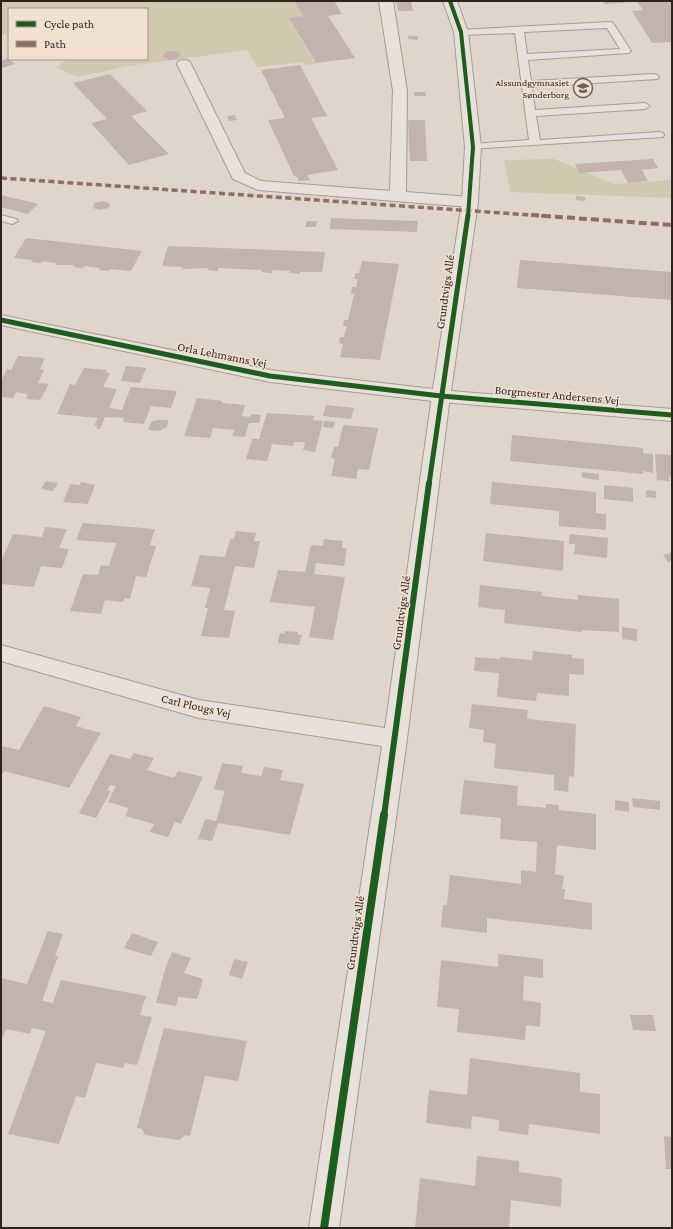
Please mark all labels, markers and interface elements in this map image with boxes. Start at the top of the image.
legend [8,8,148,60]
text: Cycle path [44,17,95,31]
text: Path [44,37,66,51]
place label: Alssundgymnasiet Sønderborg [495,77,570,100]
school or university icon: Alssundgymnasiet Sønderborg [572,77,594,99]
street label: Grundtvigs Allé [433,254,457,330]
street label: Orla Lehmanns Vej [176,339,268,371]
street label: Borgmester Andersens Vej [494,383,620,407]
street label: Grundtvigs Allé [389,575,413,651]
street label: Carl Plougs Vej [160,691,232,721]
street label: Grundtvigs Allé [343,895,367,971]

